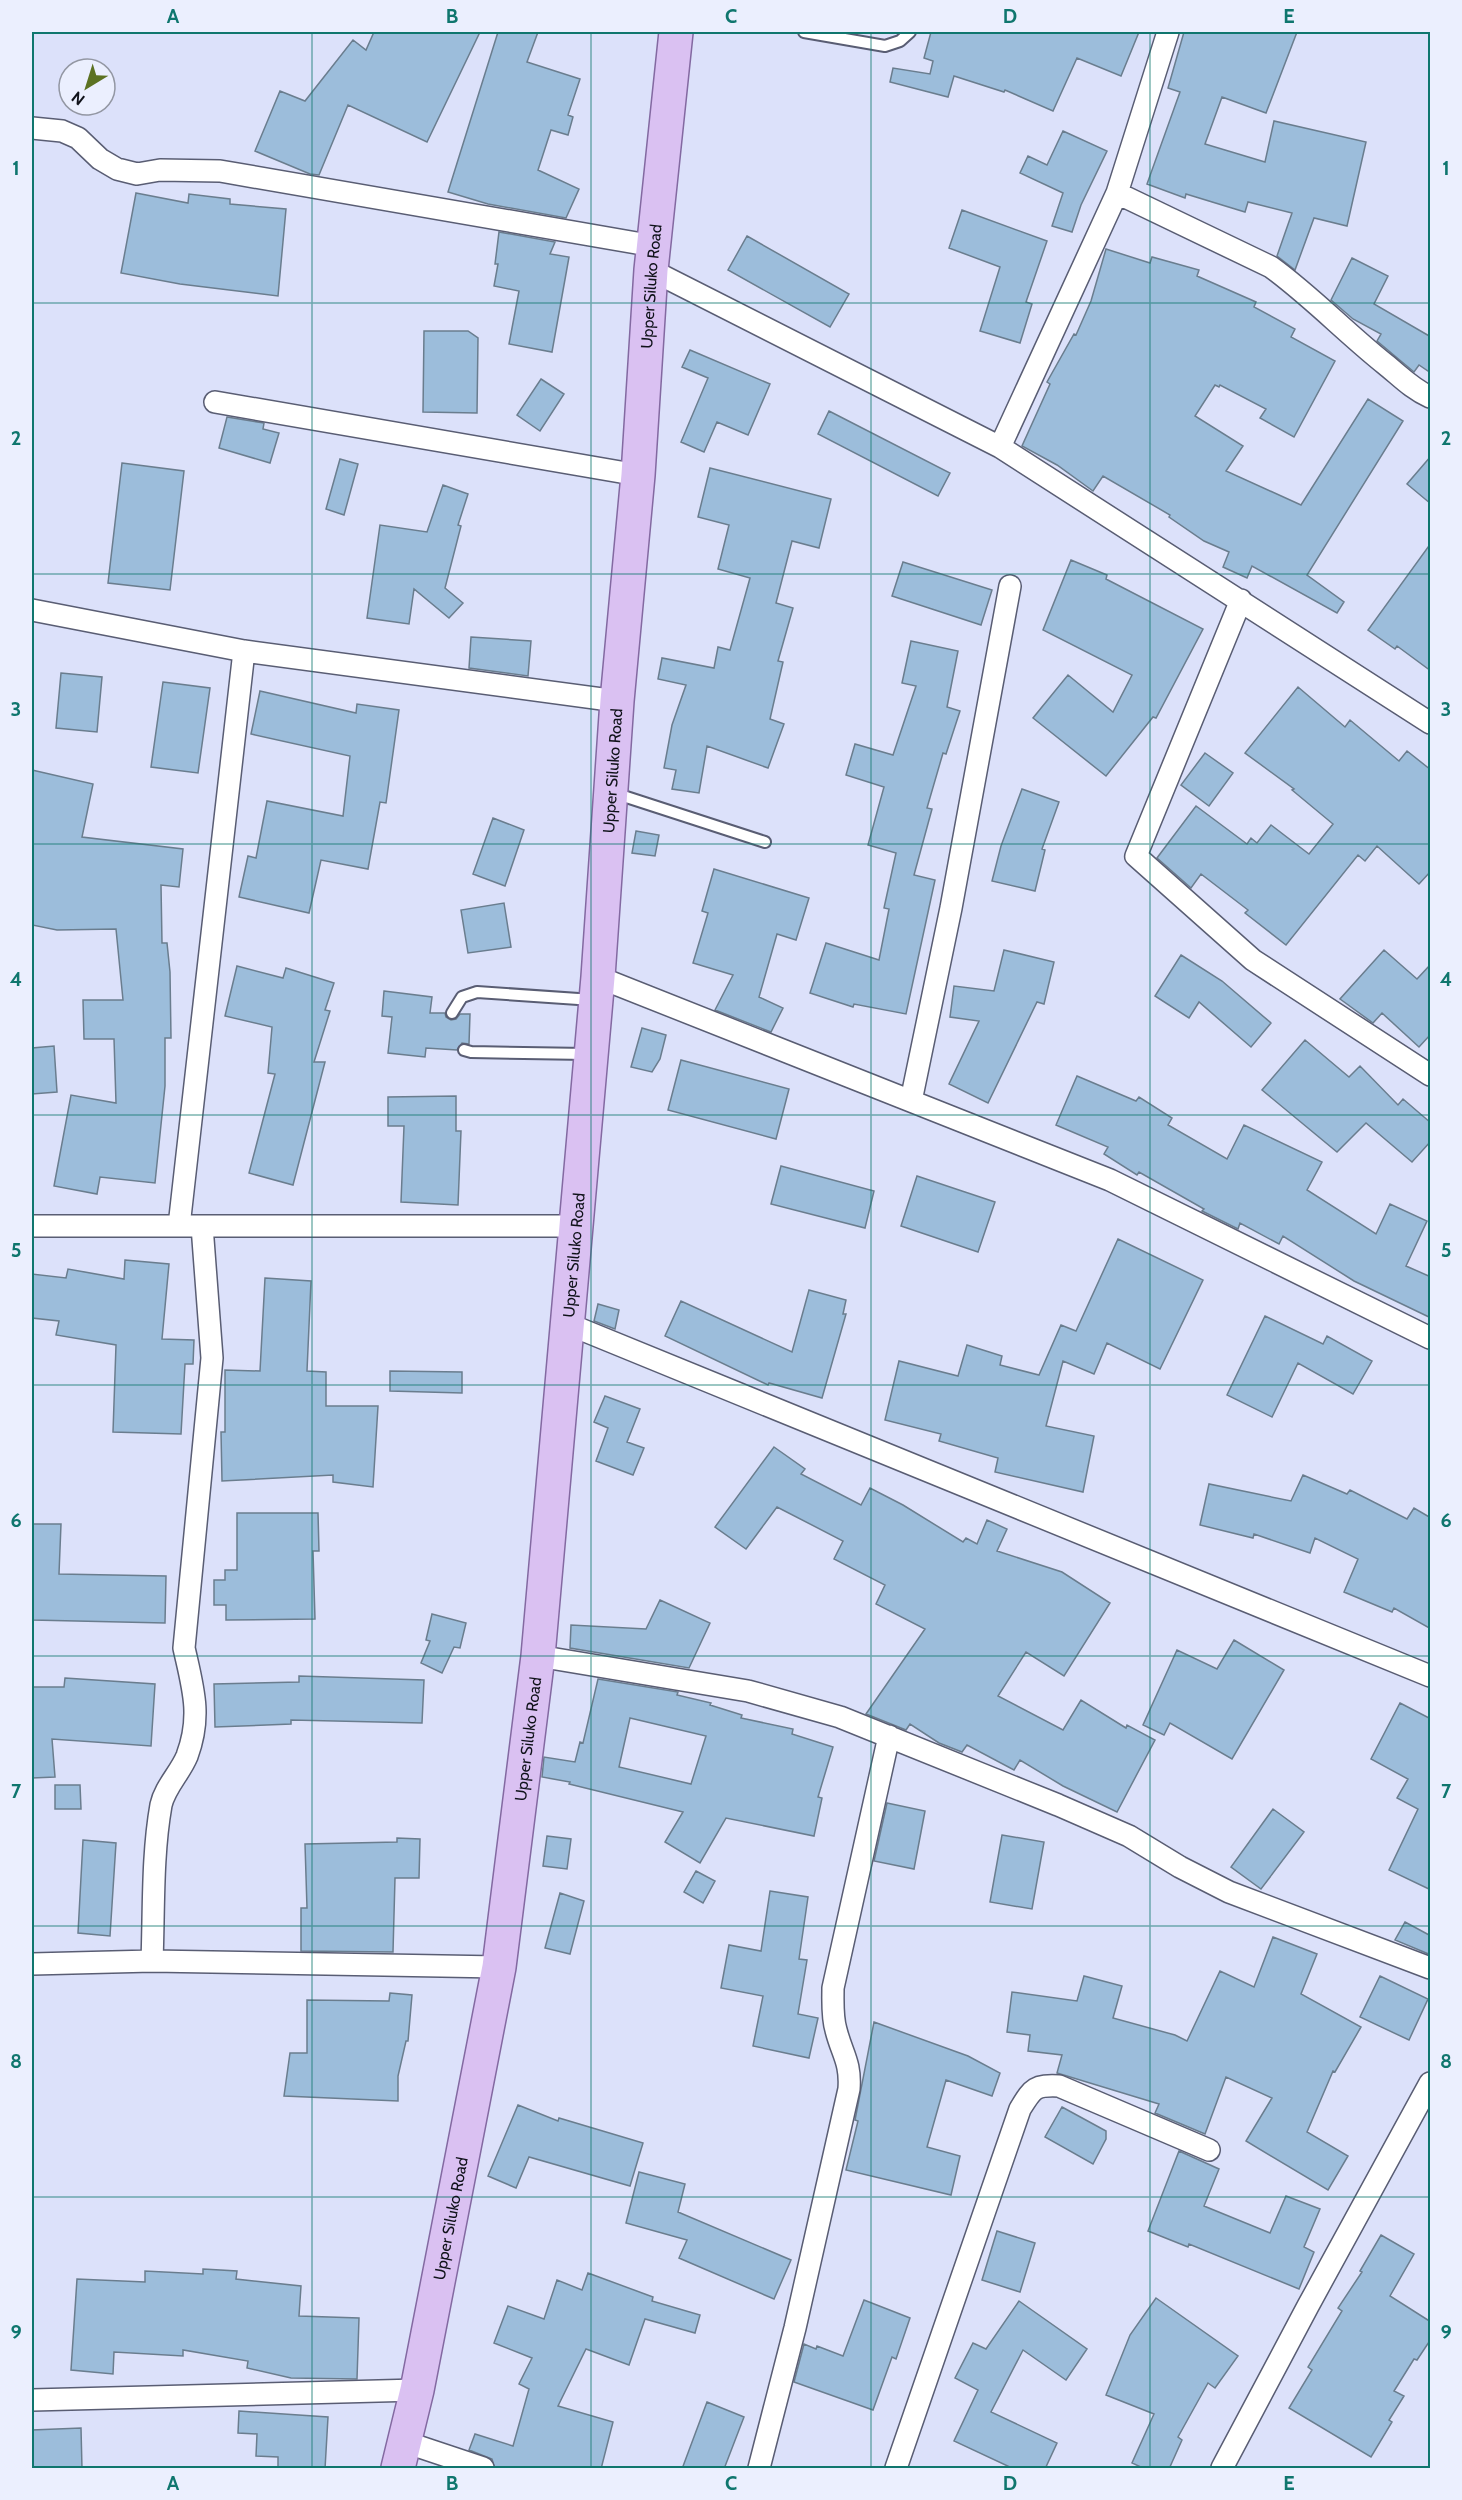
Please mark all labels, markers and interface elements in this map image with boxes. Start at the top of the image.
text: A [167,4,180,28]
text: B [446,4,458,28]
text: C [725,4,737,28]
text: D [1003,4,1017,28]
text: E [1283,4,1295,28]
north arrow [57,57,117,117]
text: N [68,87,88,109]
text: 1 [12,156,20,180]
text: 1 [1442,156,1450,180]
street label: Upper Siluko Road [637,223,666,349]
text: 2 [11,426,21,450]
text: 2 [1441,426,1451,450]
text: 3 [11,697,21,721]
text: 3 [1441,697,1451,721]
street label: Upper Siluko Road [599,708,626,834]
text: 4 [10,967,22,991]
text: 4 [1440,967,1452,991]
street label: Upper Siluko Road [559,1192,589,1318]
text: 5 [11,1238,21,1262]
text: 5 [1441,1238,1451,1262]
text: 6 [10,1508,22,1532]
text: 6 [1440,1508,1452,1532]
street label: Upper Siluko Road [511,1676,545,1802]
text: 7 [11,1779,22,1803]
text: 7 [1441,1779,1452,1803]
text: 8 [10,2049,22,2073]
text: 8 [1440,2049,1452,2073]
street label: Upper Siluko Road [430,2155,472,2282]
text: 9 [10,2320,22,2344]
text: 9 [1440,2320,1452,2344]
text: A [167,2471,180,2495]
text: B [446,2471,458,2495]
text: C [725,2471,737,2495]
text: D [1003,2471,1017,2495]
text: E [1283,2471,1295,2495]

